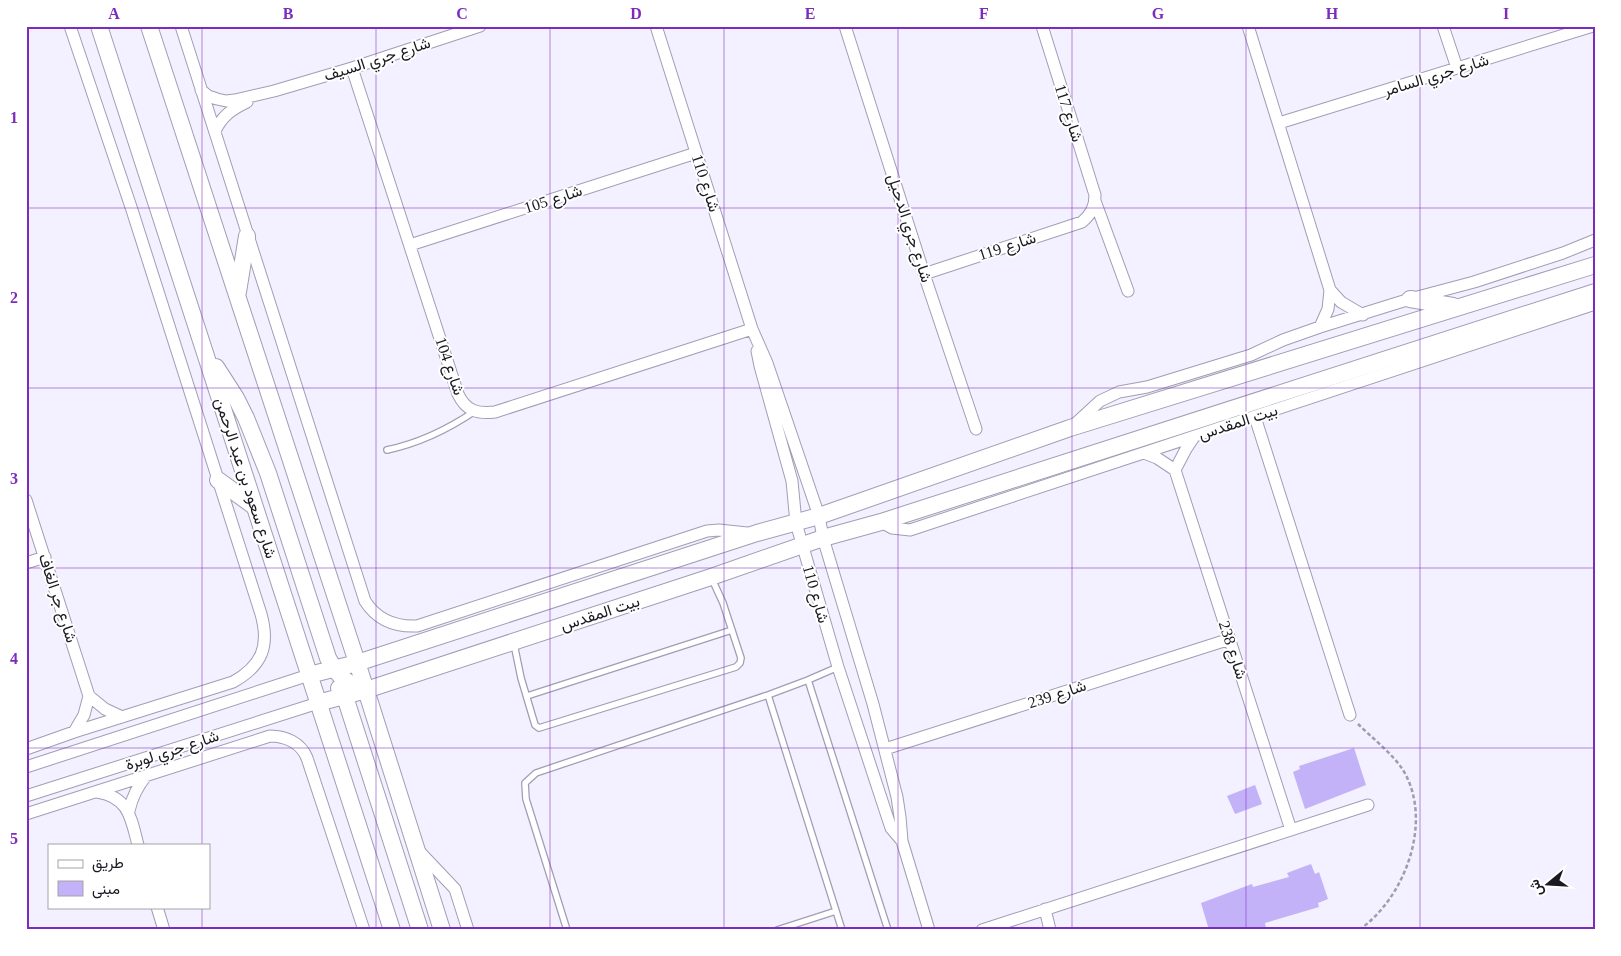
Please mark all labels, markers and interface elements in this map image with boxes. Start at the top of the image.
text: A [108,5,120,22]
text: B [283,5,294,22]
text: C [456,5,468,22]
text: D [630,5,642,22]
text: E [805,5,815,22]
text: F [979,5,989,22]
text: G [1152,5,1165,22]
text: H [1326,5,1339,22]
text: I [1503,5,1509,22]
street label: شارع جري السيف [322,34,434,89]
street label: شارع جري السامر [1380,51,1492,104]
street label: شارع 117 [1049,82,1086,145]
text: 1 [10,109,18,126]
street label: شارع 110 [686,152,723,215]
street label: شارع جري الدحيل [880,172,936,286]
street label: شارع 105 [522,182,585,219]
street label: شارع 119 [976,229,1039,266]
text: 2 [10,289,18,306]
street label: شارع 104 [429,335,468,398]
street label: شارع سعود بن عبد الرحمن [209,395,280,561]
street label: بيت المقدس [1196,401,1280,445]
text: 3 [10,470,18,487]
street label: شارع جر الغاف [33,551,80,646]
street label: شارع 110 [797,563,832,626]
street label: بيت المقدس [558,592,642,636]
street label: شارع 238 [1213,619,1250,682]
text: 4 [10,650,18,667]
street label: شارع 239 [1026,677,1089,714]
street label: شارع جري لوبرة [123,727,222,778]
text: 5 [10,830,18,847]
legend [48,844,210,908]
text: طريق [92,855,124,873]
north arrow [1524,858,1574,908]
text: ش [1526,877,1547,898]
text: مبنى [92,881,120,899]

